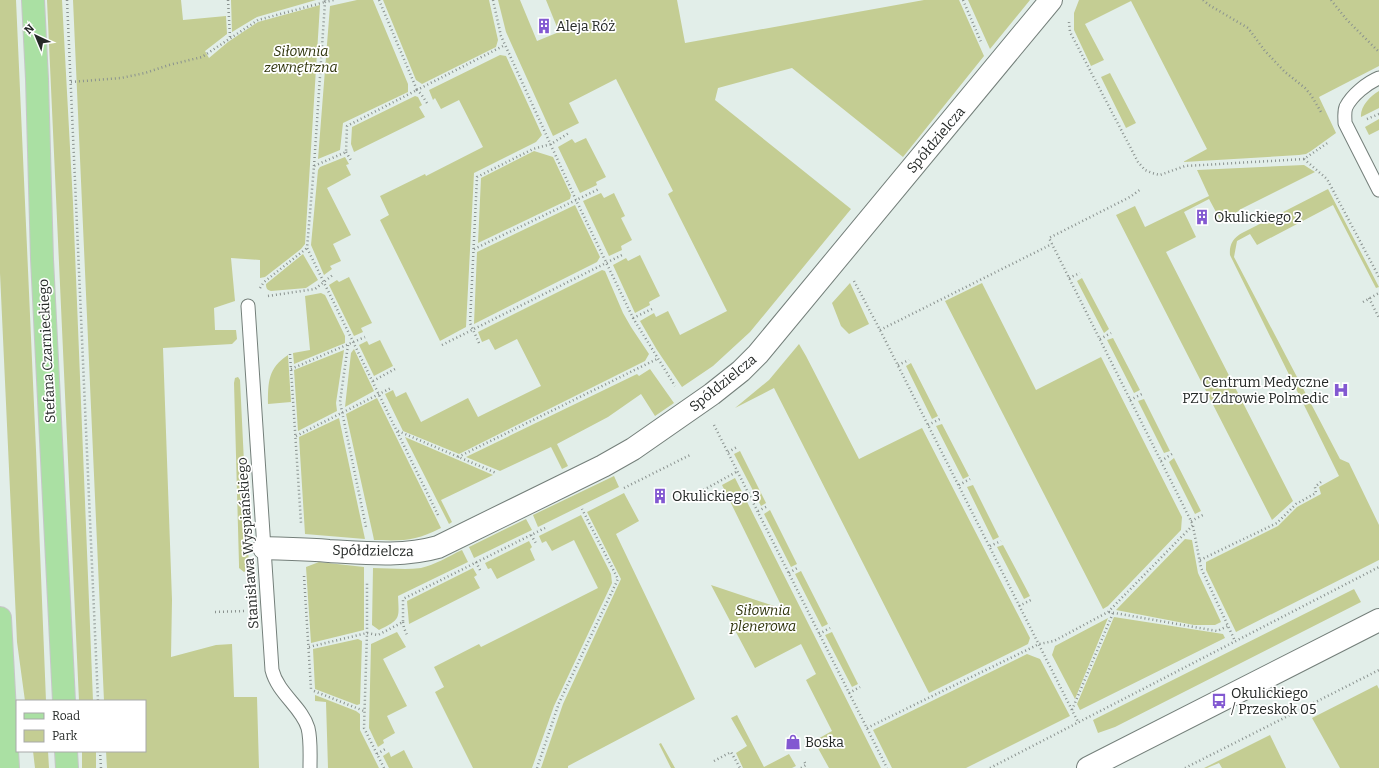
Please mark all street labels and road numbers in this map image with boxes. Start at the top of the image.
street label: Spółdzielcza [903,103,969,177]
street label: Stefana Czarnieckiego [35,278,59,424]
street label: Spółdzielcza [686,351,760,415]
street label: Stanisława Wyspiańskiego [234,457,262,629]
street label: Spółdzielcza [332,542,414,560]

